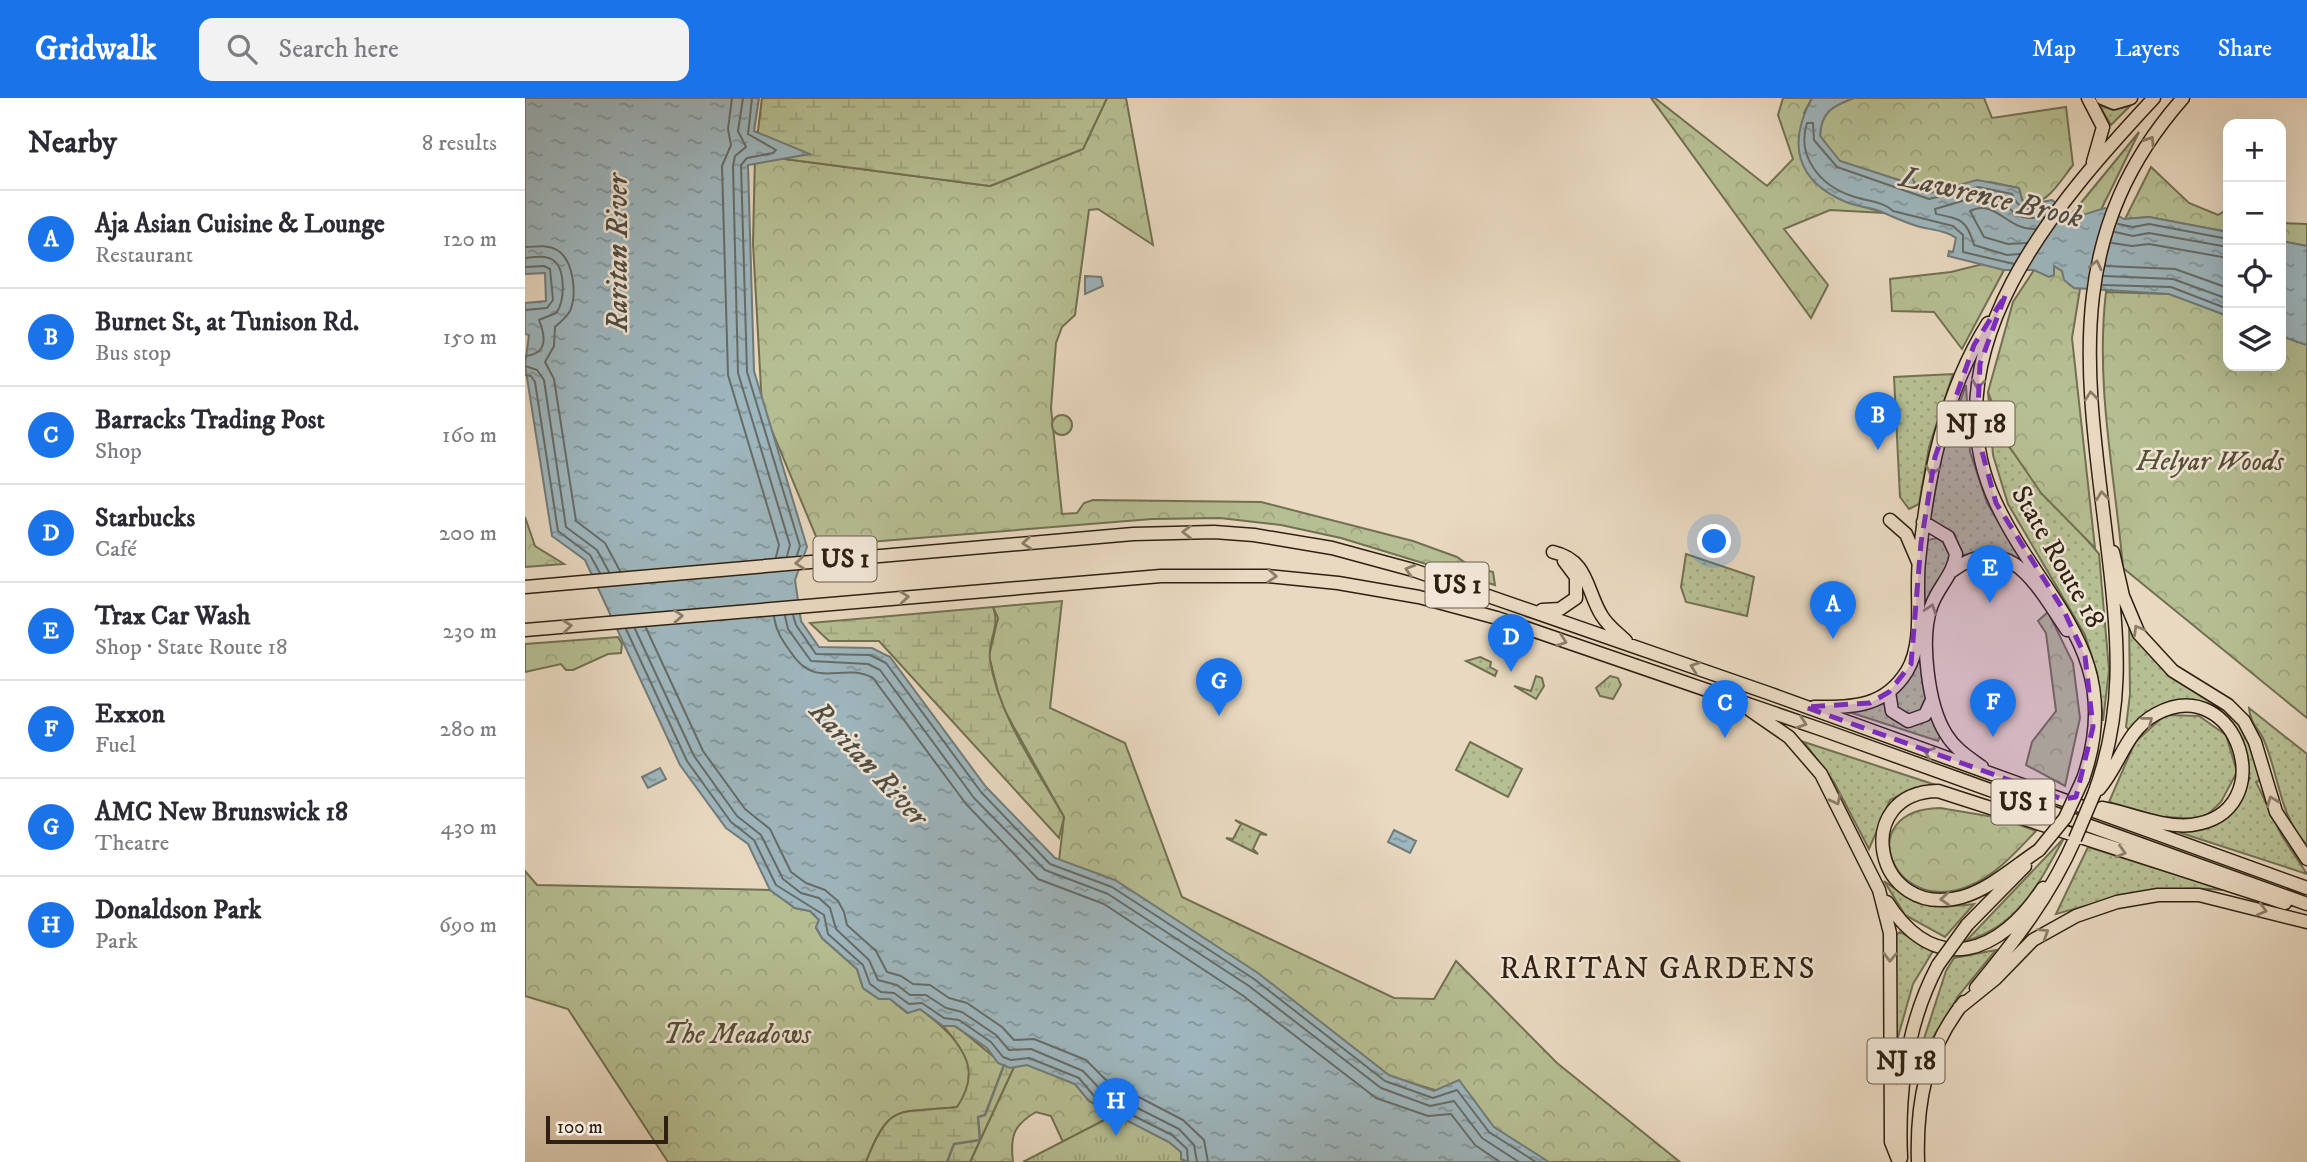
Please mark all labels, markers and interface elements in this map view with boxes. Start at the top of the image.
search box [199,18,689,81]
text: Gridwalk [35,29,157,70]
icon: search [223,30,261,68]
text: Search here [279,33,399,66]
text: Map [2032,34,2076,64]
text: Layers [2114,34,2180,64]
text: Share [2218,34,2272,64]
map controls [2223,119,2286,371]
button: + [2223,119,2286,182]
text: Nearby [28,125,117,162]
text: 8 results [422,129,497,158]
one-way arrow [2141,136,2154,149]
water label: Lawrence Brook [1894,159,2087,237]
water label: Raritan River [600,172,637,333]
button: − [2223,182,2286,245]
text: Aja Asian Cuisine & Lounge [95,208,385,241]
text: A [44,225,58,254]
text: 120 m [443,225,497,254]
text: Restaurant [95,241,193,270]
button: locate [2223,245,2286,308]
one-way arrow [2088,259,2103,271]
text: Burnet St, at Tunison Rd. [95,306,359,339]
button: layers [2223,308,2286,371]
text: B [44,323,58,352]
text: 150 m [443,323,497,352]
text: Bus stop [95,339,171,368]
one-way arrow [1970,378,1985,390]
one-way arrow [2084,390,2099,401]
pin: B [1855,392,1901,450]
road number: NJ 18 [1937,402,2015,446]
text: Barracks Trading Post [95,404,325,437]
text: C [43,421,59,450]
text: 160 m [442,421,497,450]
text: Shop [95,437,142,466]
park label: Helyar Woods [2135,444,2284,479]
one-way arrow [1926,465,1941,477]
street label: State Route 18 [2003,480,2113,634]
one-way arrow [2095,490,2110,501]
text: Starbucks [95,502,195,535]
text: D [42,519,60,548]
text: 200 m [439,519,497,548]
one-way arrow [1181,524,1192,540]
your location [1697,524,1731,558]
text: Café [95,535,137,564]
one-way arrow [1021,535,1032,550]
road number: US 1 [813,536,877,582]
pin: E [1967,545,2013,603]
one-way arrow [794,555,805,570]
road number: US 1 [1425,562,1489,607]
one-way arrow [1404,563,1416,578]
one-way arrow [1266,568,1277,583]
pin: A [1810,581,1856,639]
one-way arrow [899,590,910,605]
text: Trax Car Wash [95,600,250,633]
one-way arrow [1923,603,1937,615]
one-way arrow [672,609,683,624]
pin: D [1488,614,1534,672]
text: E [43,617,59,646]
text: 230 m [443,617,497,646]
one-way arrow [562,619,573,634]
one-way arrow [2133,624,2146,637]
text: Shop · State Route 18 [95,633,287,662]
one-way arrow [1555,633,1567,647]
pin: G [1196,658,1242,716]
one-way arrow [1689,661,1701,675]
pin: F [1970,679,2016,737]
pin: C [1702,680,1748,738]
water label: Raritan River [800,693,937,836]
text: Exxon [95,698,165,731]
text: F [44,715,58,744]
text: 280 m [440,715,497,744]
one-way arrow [1796,715,1808,729]
one-way arrow [2140,716,2152,729]
text: Fuel [95,731,136,760]
one-way arrow [1924,747,1936,761]
road number: US 1 [1991,780,2055,824]
one-way arrow [1828,793,1842,806]
one-way arrow [2266,795,2280,808]
text: AMC New Brunswick 18 [95,796,348,829]
text: G [43,813,59,842]
text: 430 m [441,813,497,842]
text: Theatre [95,829,169,858]
one-way arrow [2115,844,2127,859]
one-way arrow [1939,891,1950,906]
text: Donaldson Park [95,894,262,927]
one-way arrow [2256,901,2268,916]
text: H [41,911,61,940]
text: 690 m [439,911,497,940]
text: Park [95,927,138,956]
one-way arrow [2036,928,2049,941]
district label: RARITAN GARDENS [1500,951,1816,988]
one-way arrow [1882,952,1898,962]
park label: The Meadows [663,1017,812,1052]
road number: NJ 18 [1867,1038,1945,1084]
pin: H [1093,1078,1139,1136]
scale bar [546,1113,669,1145]
text: 100 m [557,1116,603,1139]

